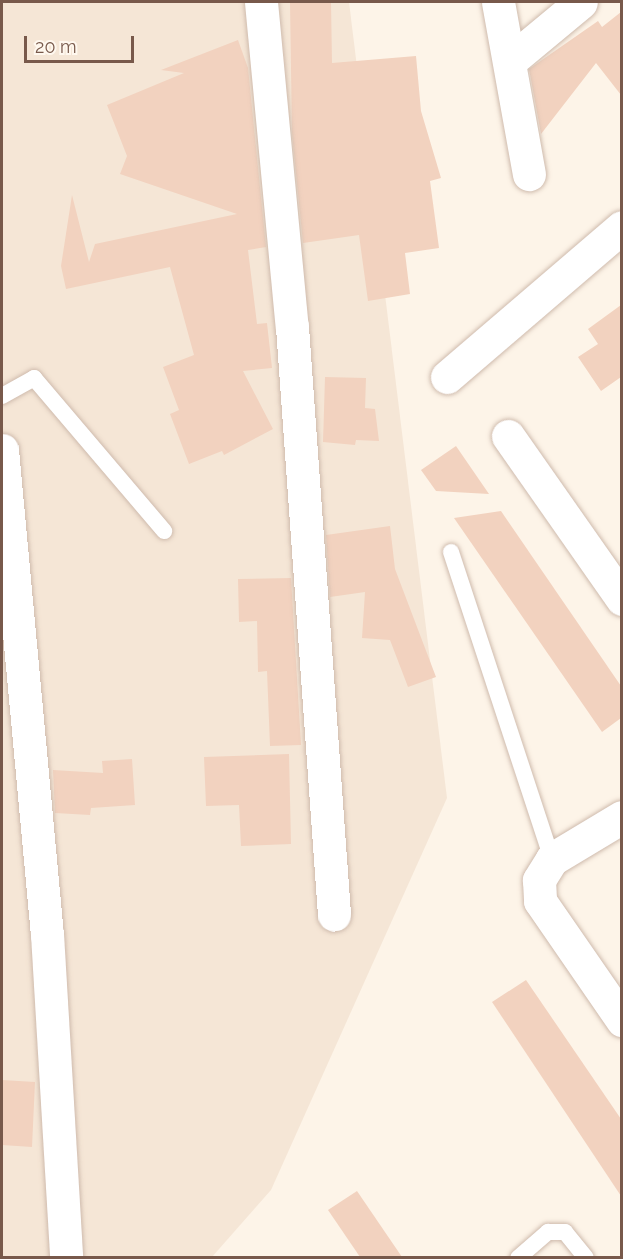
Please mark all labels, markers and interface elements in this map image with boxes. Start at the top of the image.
scale bar [27,24,136,62]
text: 20 m [35,36,77,57]

